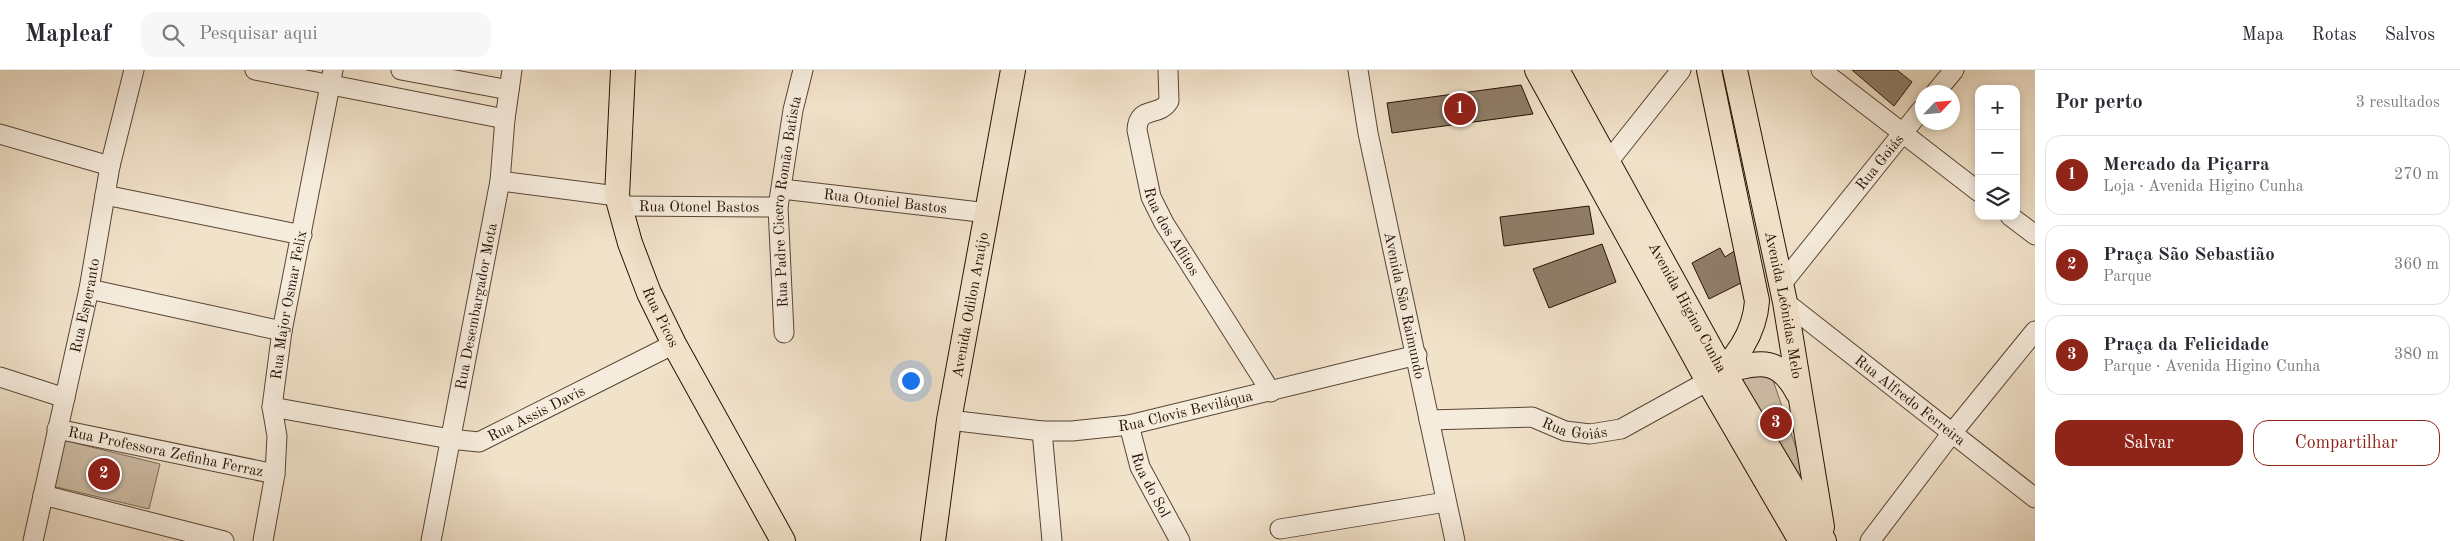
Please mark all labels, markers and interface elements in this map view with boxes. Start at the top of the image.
search box [141,12,491,57]
icon: search [159,21,187,49]
text: Mapleaf [25,23,111,47]
text: Pesquisar aqui [199,25,318,44]
text: Mapa [2242,26,2284,44]
text: Rotas [2312,26,2357,44]
text: Salvos [2385,26,2435,44]
north arrow [1915,85,1960,130]
map controls [1975,85,2020,220]
button: + [1975,85,2020,130]
pin: 1 [1444,90,1476,128]
text: Por perto [2055,92,2143,113]
street label: Rua Padre Cicero Romão Batista [772,94,805,308]
text: 3 resultados [2356,95,2440,111]
button: − [1975,130,2020,175]
street label: Rua Goiás [1854,132,1907,194]
text: Mercado da Piçarra [2103,156,2270,175]
text: 1 [2067,167,2077,183]
text: 270 m [2394,167,2439,183]
button: layers [1975,175,2020,220]
text: Loja · Avenida Higino Cunha [2103,179,2304,195]
street label: Rua dos Aflitos [1140,186,1201,279]
street label: Rua Otoniel Bastos [822,188,948,217]
street label: Rua Otonel Bastos [639,200,759,216]
street label: Rua Desembargador Mota [454,221,501,391]
street label: Rua Major Osmar Felix [270,229,311,381]
street label: Avenida Leônidas Melo [1761,230,1804,380]
street label: Avenida Odilon Araújo [951,231,992,379]
street label: Avenida São Raimundo [1380,231,1426,381]
street label: Avenida Higino Cunha [1645,241,1729,376]
text: Praça São Sebastião [2103,246,2275,265]
street label: Rua Esperanto [69,257,103,355]
text: 2 [2067,257,2077,273]
text: 360 m [2394,257,2439,273]
text: Parque [2103,269,2152,285]
street label: Rua Picos [638,285,680,350]
text: Praça da Felicidade [2103,336,2269,355]
text: 3 [2067,347,2077,363]
text: 380 m [2394,347,2439,363]
street label: Rua Alfredo Ferreira [1851,353,1968,450]
text: Parque · Avenida Higino Cunha [2103,359,2320,375]
your location [898,368,924,394]
street label: Rua Assis Davis [486,384,588,445]
street label: Rua Clovis Beviláqua [1118,389,1255,435]
pin: 3 [1760,404,1792,442]
street label: Rua Goiás [1539,416,1608,443]
button: Salvar [2055,420,2243,466]
button: Compartilhar [2253,420,2440,466]
street label: Rua Professora Zefinha Ferraz [66,425,264,480]
street label: Rua do Sol [1128,451,1172,520]
pin: 2 [88,455,120,493]

